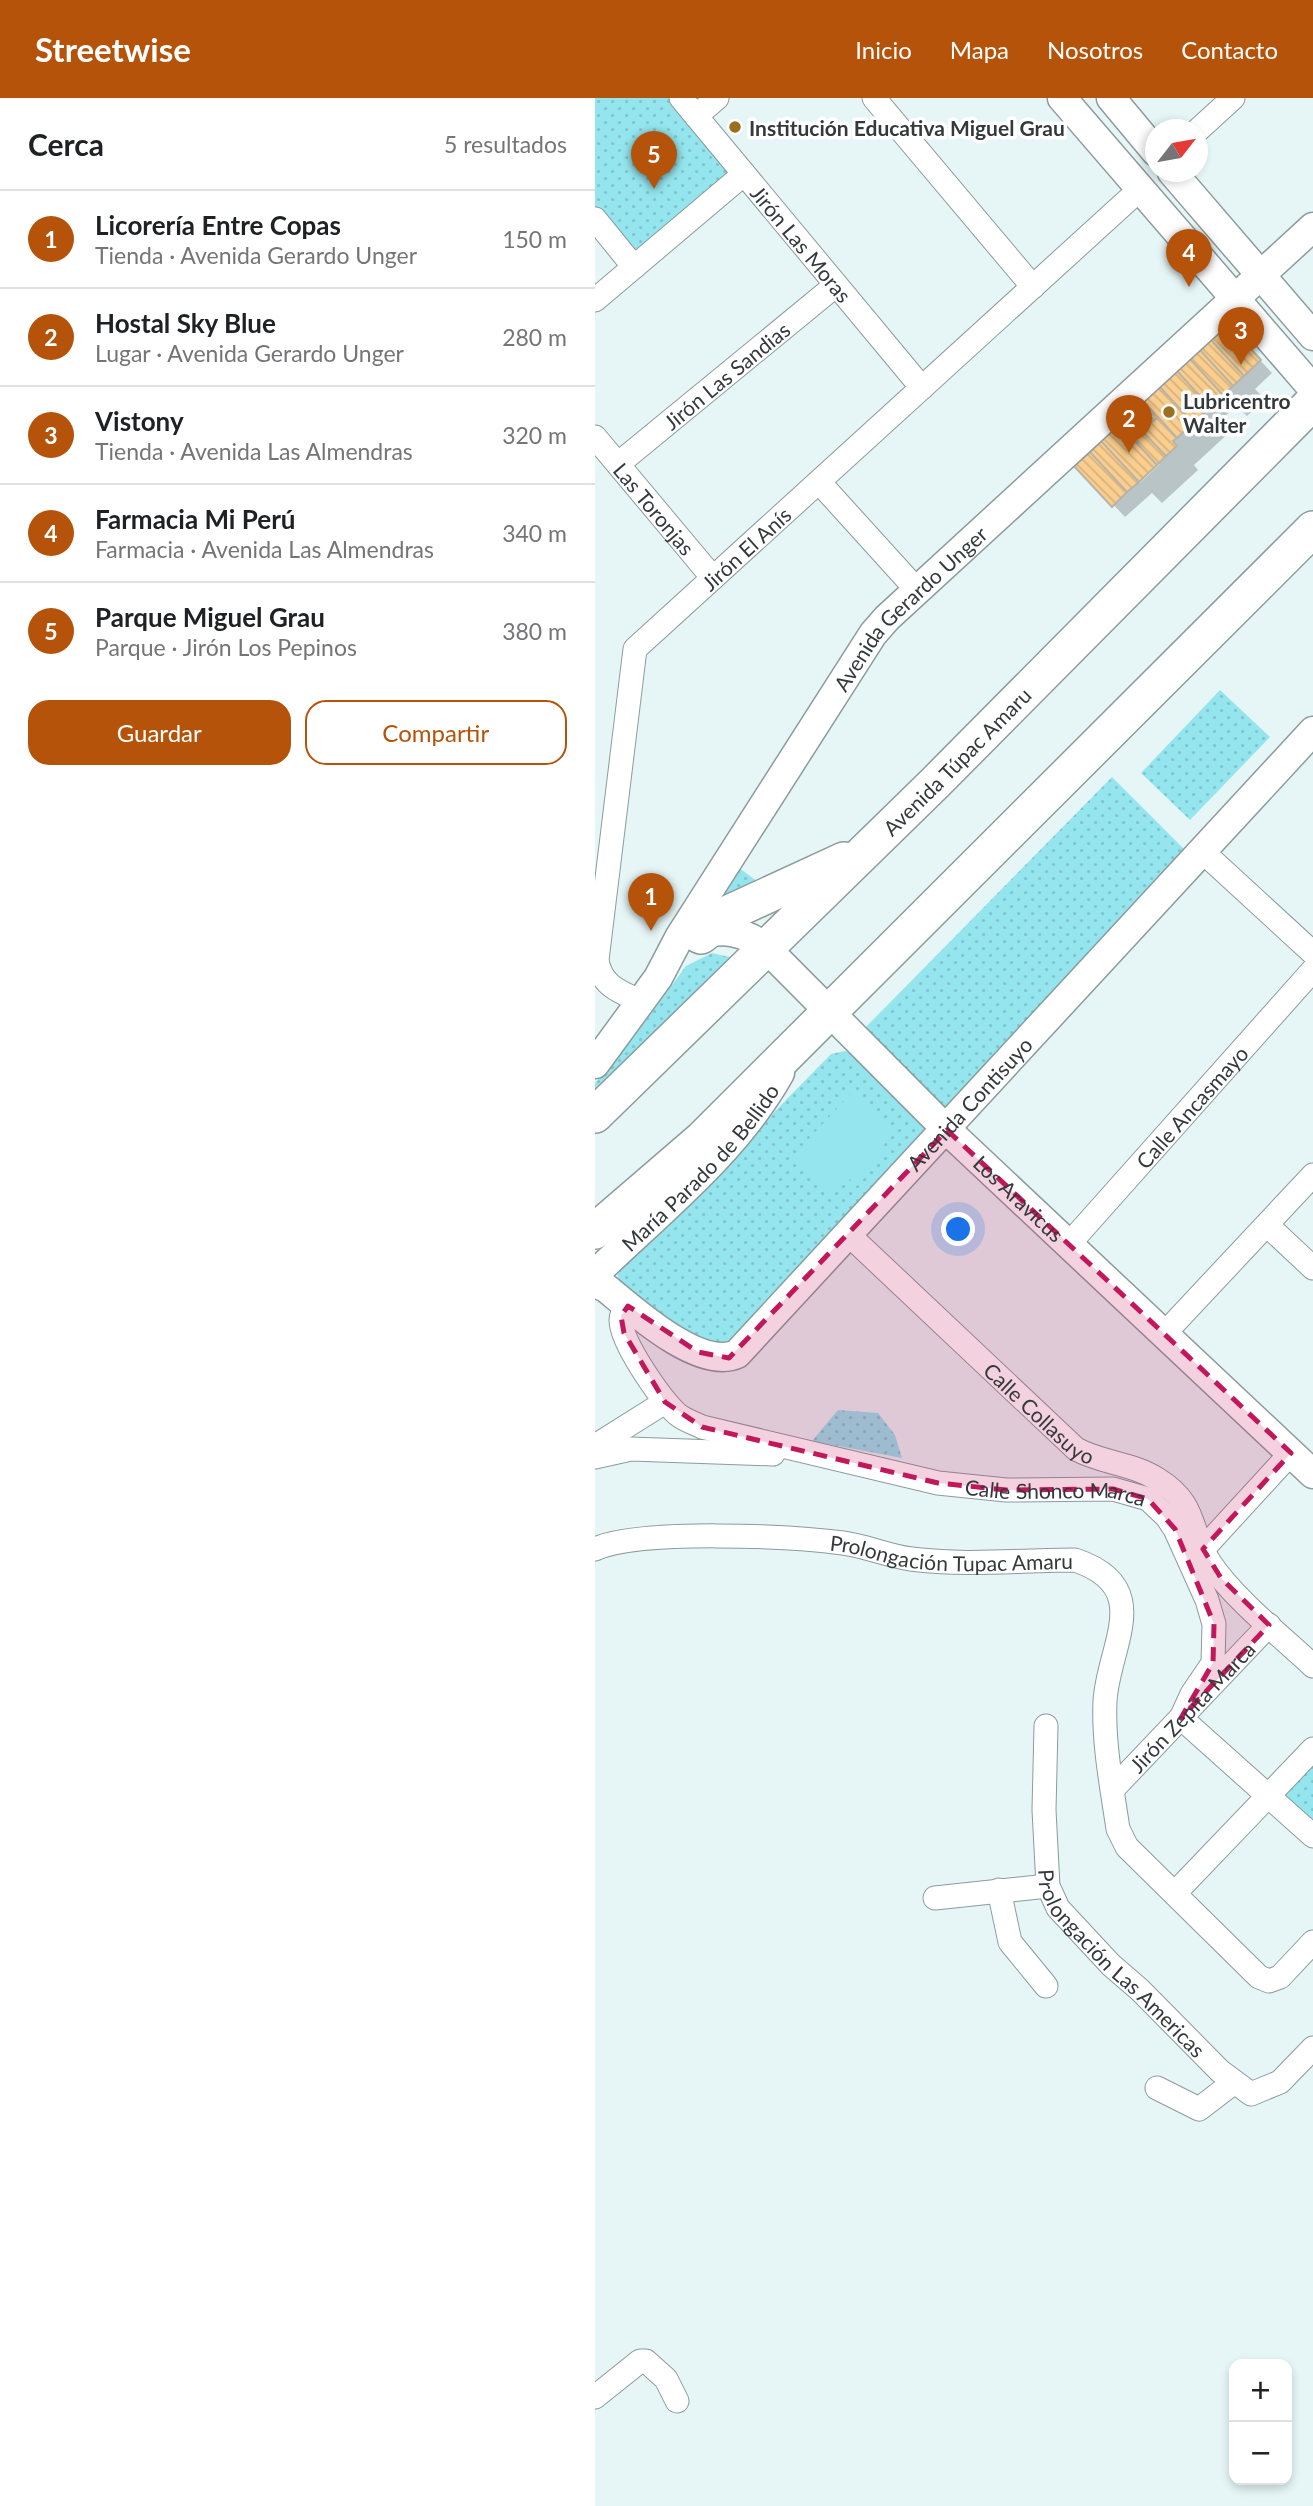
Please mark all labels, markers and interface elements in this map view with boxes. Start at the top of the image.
text: Streetwise [35,29,191,69]
text: Inicio [855,35,912,64]
text: Mapa [950,35,1009,64]
text: Nosotros [1047,35,1143,64]
text: Contacto [1181,35,1278,64]
place label: Institución Educativa Miguel Grau [749,115,1065,140]
marker: Institución Educativa Miguel Grau [727,119,743,135]
north arrow [1145,119,1208,182]
text: Cerca [28,126,104,162]
text: 5 resultados [444,130,567,158]
pin: 5 [631,131,677,189]
street label: Jirón Las Moras [746,180,857,307]
text: Licorería Entre Copas [95,209,341,241]
text: 1 [44,225,58,253]
text: 150 m [502,225,567,253]
pin: 4 [1166,229,1212,287]
text: Tienda · Avenida Gerardo Unger [95,241,417,269]
text: Hostal Sky Blue [95,307,276,339]
pin: 3 [1218,307,1264,365]
street label: Jirón Las Sandias [658,316,794,434]
text: 2 [44,323,58,351]
text: 280 m [502,323,567,351]
text: Lugar · Avenida Gerardo Unger [95,339,404,367]
place label: Lubricentro Walter [1183,388,1291,437]
pin: 2 [1106,395,1152,453]
marker: Lubricentro Walter [1161,404,1177,420]
text: Vistony [95,405,184,437]
text: 3 [44,421,58,449]
text: 320 m [502,421,567,449]
text: Tienda · Avenida Las Almendras [95,437,413,465]
street label: Las Toronjas [609,457,700,559]
street label: Jirón El Anís [696,501,795,595]
text: Farmacia Mi Perú [95,503,296,535]
text: 4 [44,519,58,547]
text: 340 m [502,519,567,547]
street label: Avenida Gerardo Unger [828,520,992,695]
text: Farmacia · Avenida Las Almendras [95,535,434,563]
text: Parque Miguel Grau [95,601,325,633]
text: 5 [44,617,58,645]
text: 380 m [502,617,567,645]
text: Parque · Jirón Los Pepinos [95,633,357,661]
street label: Avenida Túpac Amaru [877,682,1036,840]
button: Guardar [28,700,291,765]
button: Compartir [305,700,567,765]
pin: 1 [628,873,674,931]
street label: Avenida Contisuyo [901,1031,1037,1175]
street label: Calle Ancasmayo [1130,1040,1252,1173]
street label: María Parado de Bellido [616,1079,783,1256]
street label: Los Aravicus [969,1150,1070,1246]
your location [941,1212,975,1246]
street label: Calle Collasuyo [979,1357,1098,1468]
street label: Calle Shonco Marca [964,1473,1149,1510]
street label: Prolongación Tupac Amaru [829,1529,1073,1575]
street label: Jirón Zepita Marca [1124,1636,1259,1777]
street label: Prolongación Las Americas [1035,1868,1211,2062]
map controls [1229,2359,1292,2485]
button: + [1229,2359,1292,2422]
button: − [1229,2422,1292,2485]

